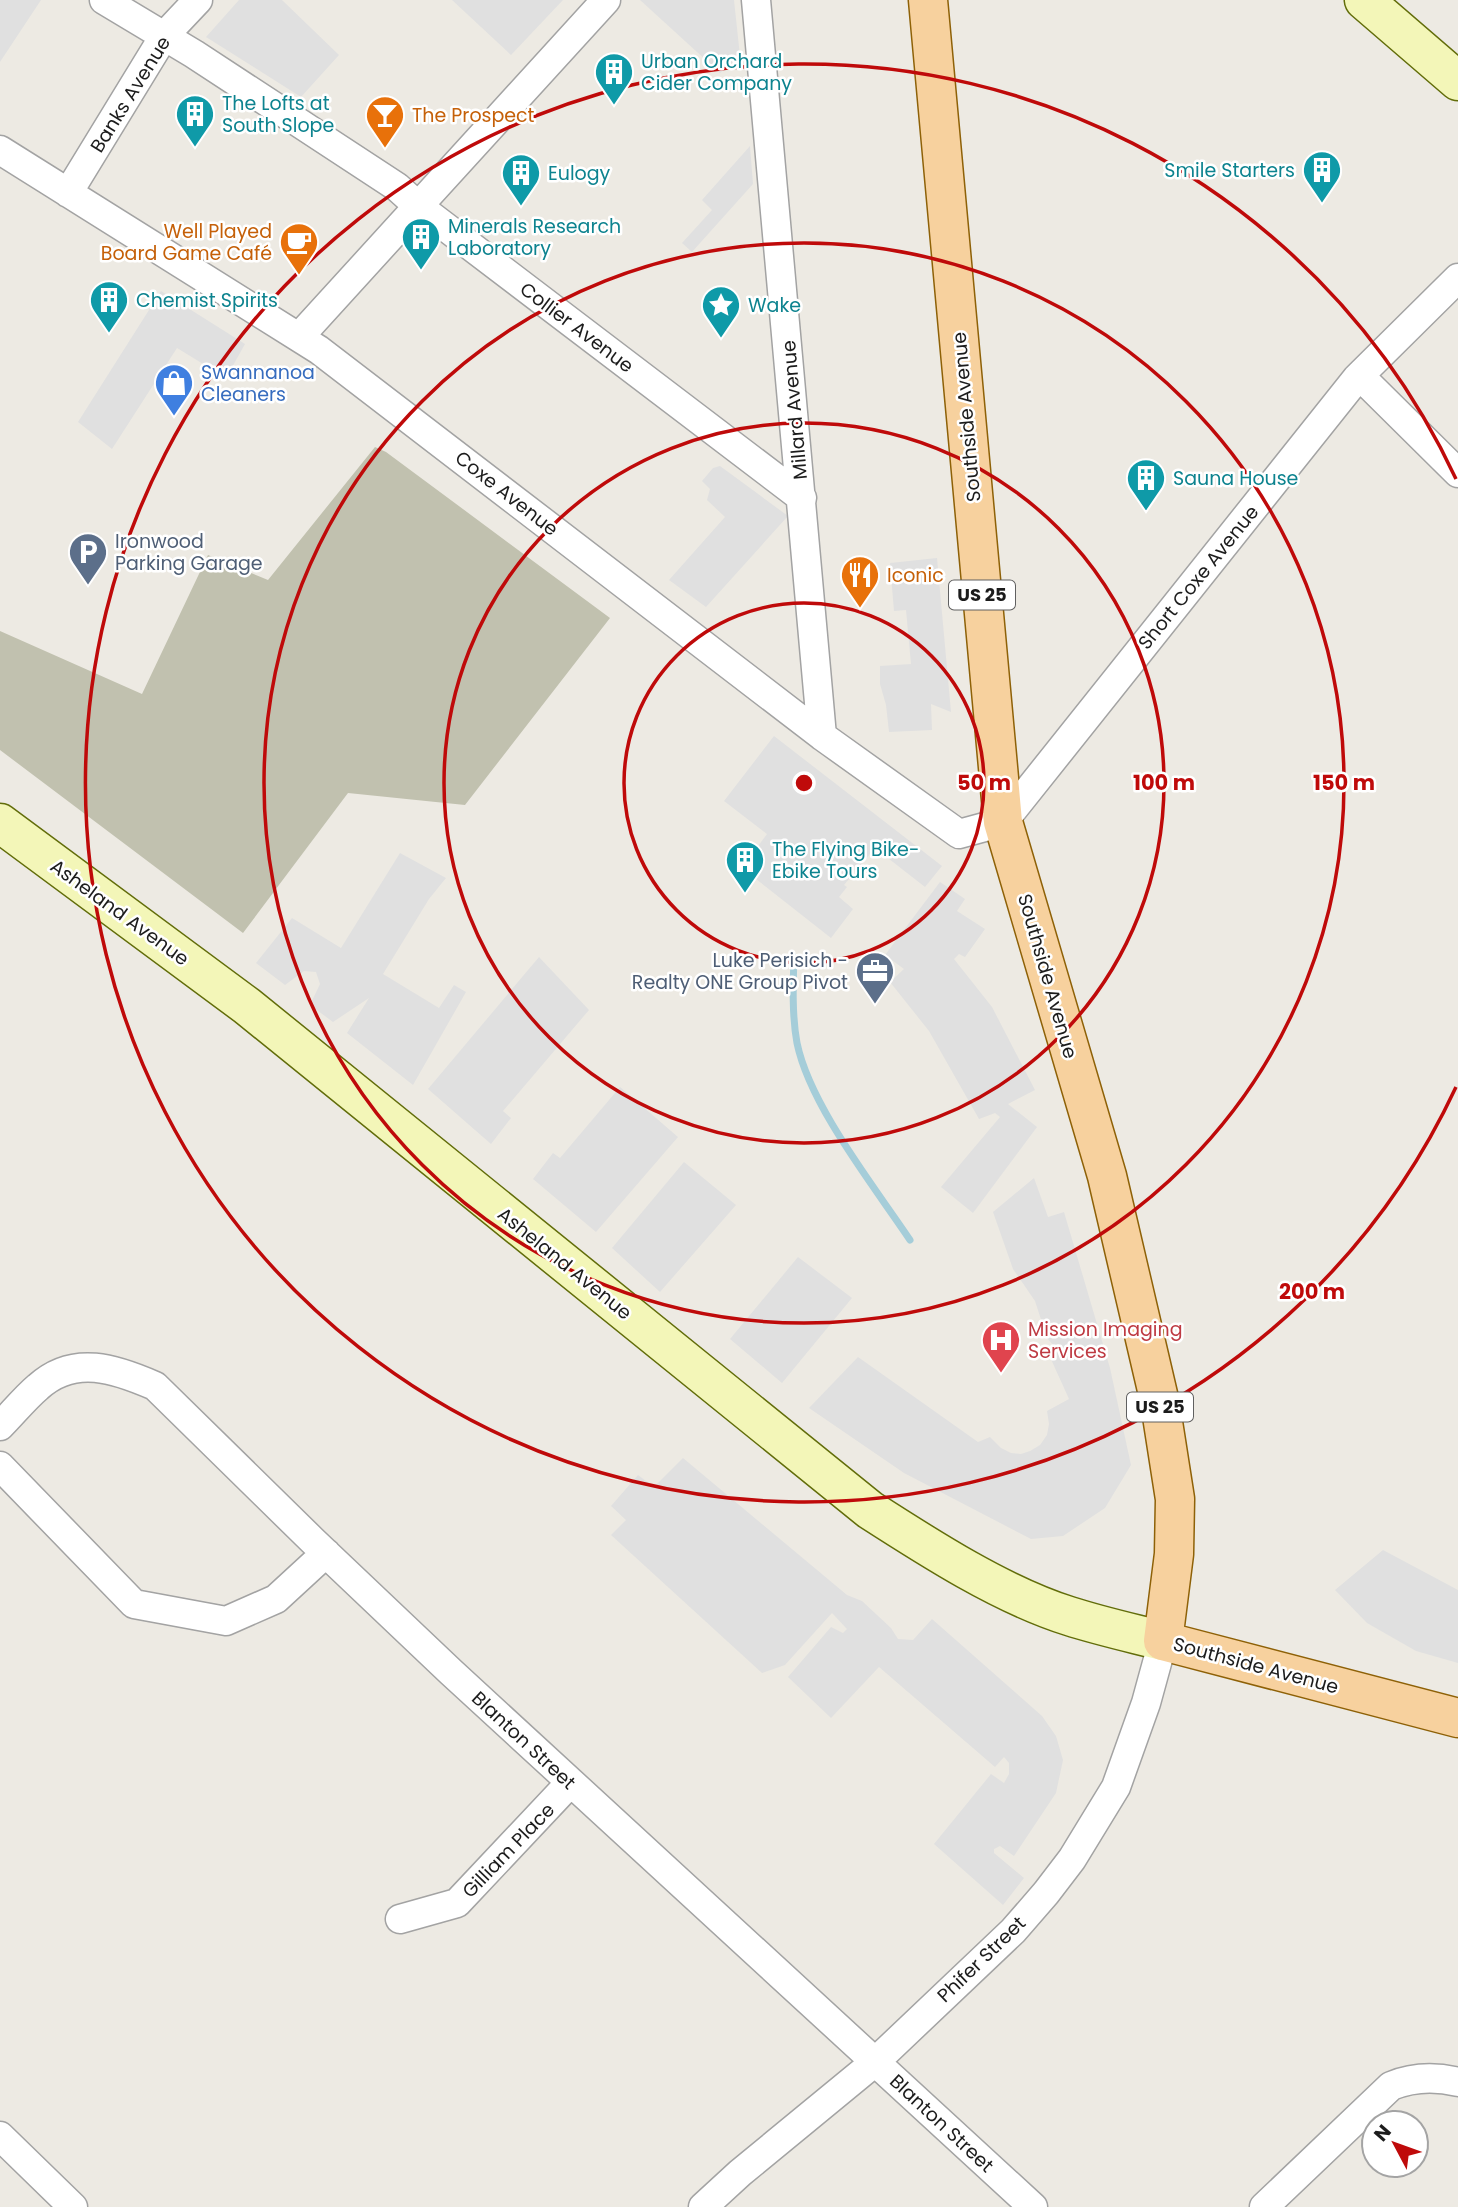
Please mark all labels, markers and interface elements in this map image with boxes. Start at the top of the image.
street label: Banks Avenue [84,31,177,158]
place label: Urban Orchard Cider Company [641,48,792,97]
building icon: Urban Orchard Cider Company [593,51,635,106]
place label: The Lofts at South Slope [222,90,334,139]
building icon: The Lofts at South Slope [174,93,216,148]
bar icon: The Prospect [364,94,406,149]
place label: The Prospect [412,102,535,129]
building icon: Smile Starters [1301,149,1343,204]
building icon: Eulogy [500,152,542,207]
place label: Smile Starters [1164,157,1295,184]
place label: Eulogy [548,160,611,187]
place label: Minerals Research Laboratory [448,213,621,262]
building icon: Minerals Research Laboratory [400,216,442,271]
place label: Well Played Board Game Café [101,218,272,267]
cafe icon: Well Played Board Game Café [278,221,320,276]
street label: Collier Avenue [514,276,639,379]
building icon: Chemist Spirits [88,279,130,334]
place icon: Wake [700,284,742,339]
place label: Chemist Spirits [136,287,278,314]
place label: Wake [748,292,801,319]
street label: Southside Avenue [946,331,987,503]
street label: Millard Avenue [775,339,814,481]
place label: Swannanoa Cleaners [201,359,315,408]
shop icon: Swannanoa Cleaners [153,362,195,417]
street label: Coxe Avenue [449,445,564,542]
building icon: Sauna House [1125,457,1167,512]
place label: Sauna House [1173,465,1298,492]
street label: Short Coxe Avenue [1132,499,1265,655]
place label: Ironwood Parking Garage [115,528,263,577]
parking icon: Ironwood Parking Garage [67,531,109,586]
restaurant icon: Iconic [839,554,881,609]
place label: Iconic [887,562,944,589]
road number: US 25 [949,580,1015,610]
text: 50 m [957,768,1011,797]
text: 100 m [1133,768,1195,797]
text: 150 m [1313,768,1375,797]
centre of rings [792,771,816,795]
place label: The Flying Bike- Ebike Tours [772,836,919,885]
building icon: The Flying Bike- Ebike Tours [724,839,766,894]
street label: Asheland Avenue [45,853,195,972]
street label: Southside Avenue [1011,891,1084,1062]
place label: Luke Perisich - Realty ONE Group Pivot [632,947,848,996]
office icon: Luke Perisich - Realty ONE Group Pivot [854,950,896,1005]
street label: Asheland Avenue [492,1201,638,1326]
text: 200 m [1279,1277,1345,1306]
place label: Mission Imaging Services [1028,1316,1183,1365]
hospital icon: Mission Imaging Services [980,1319,1022,1374]
road number: US 25 [1127,1392,1193,1422]
street label: Southside Avenue [1170,1630,1342,1701]
street label: Blanton Street [466,1685,582,1796]
street label: Gilliam Place [456,1797,561,1904]
street label: Phifer Street [931,1910,1032,2009]
street label: Blanton Street [884,2068,1000,2179]
north arrow [1360,2109,1430,2179]
text: N [1368,2119,1397,2147]

